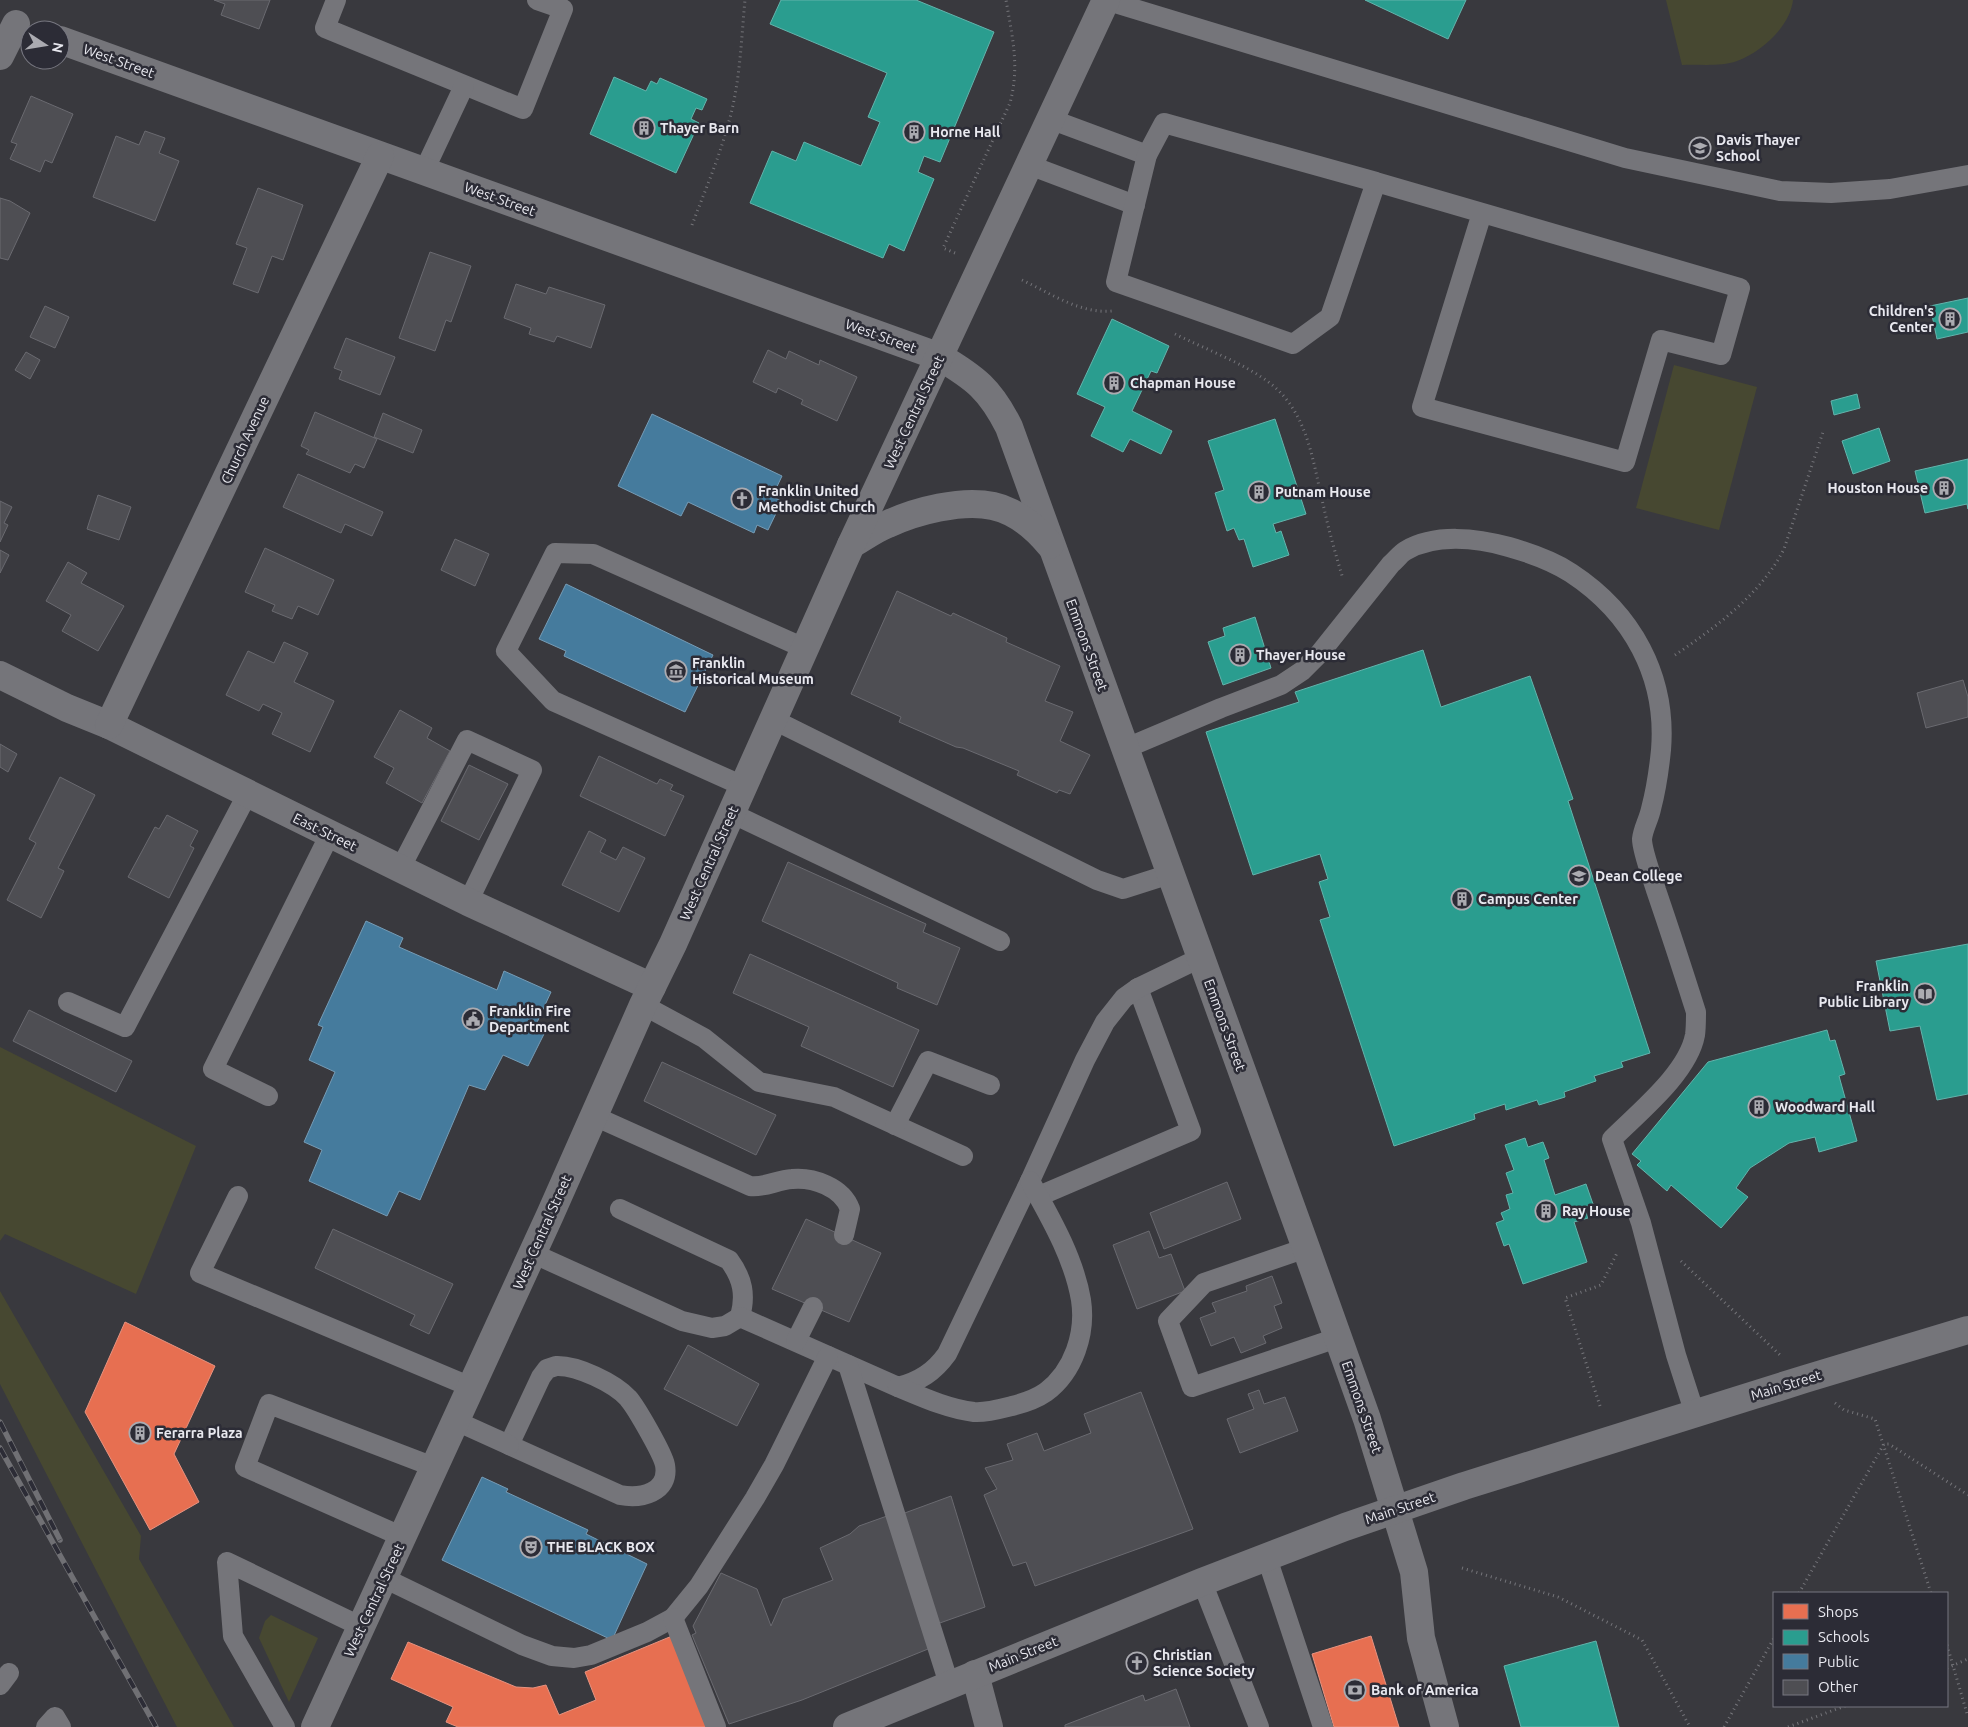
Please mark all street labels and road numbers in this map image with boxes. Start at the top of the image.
street label: West Street [81,41,157,81]
street label: West Street [462,179,538,219]
street label: West Street [843,316,919,356]
street label: West Central Street [881,352,948,471]
street label: Church Avenue [218,394,272,486]
street label: Emmons Street [1063,597,1111,694]
street label: West Central Street [677,803,742,923]
street label: East Street [291,810,360,855]
street label: Emmons Street [1201,977,1249,1074]
street label: West Central Street [510,1172,575,1292]
street label: Emmons Street [1339,1359,1385,1456]
street label: Main Street [1749,1367,1824,1403]
street label: Main Street [1363,1488,1438,1527]
street label: West Central Street [341,1540,408,1659]
street label: Main Street [986,1633,1060,1675]

